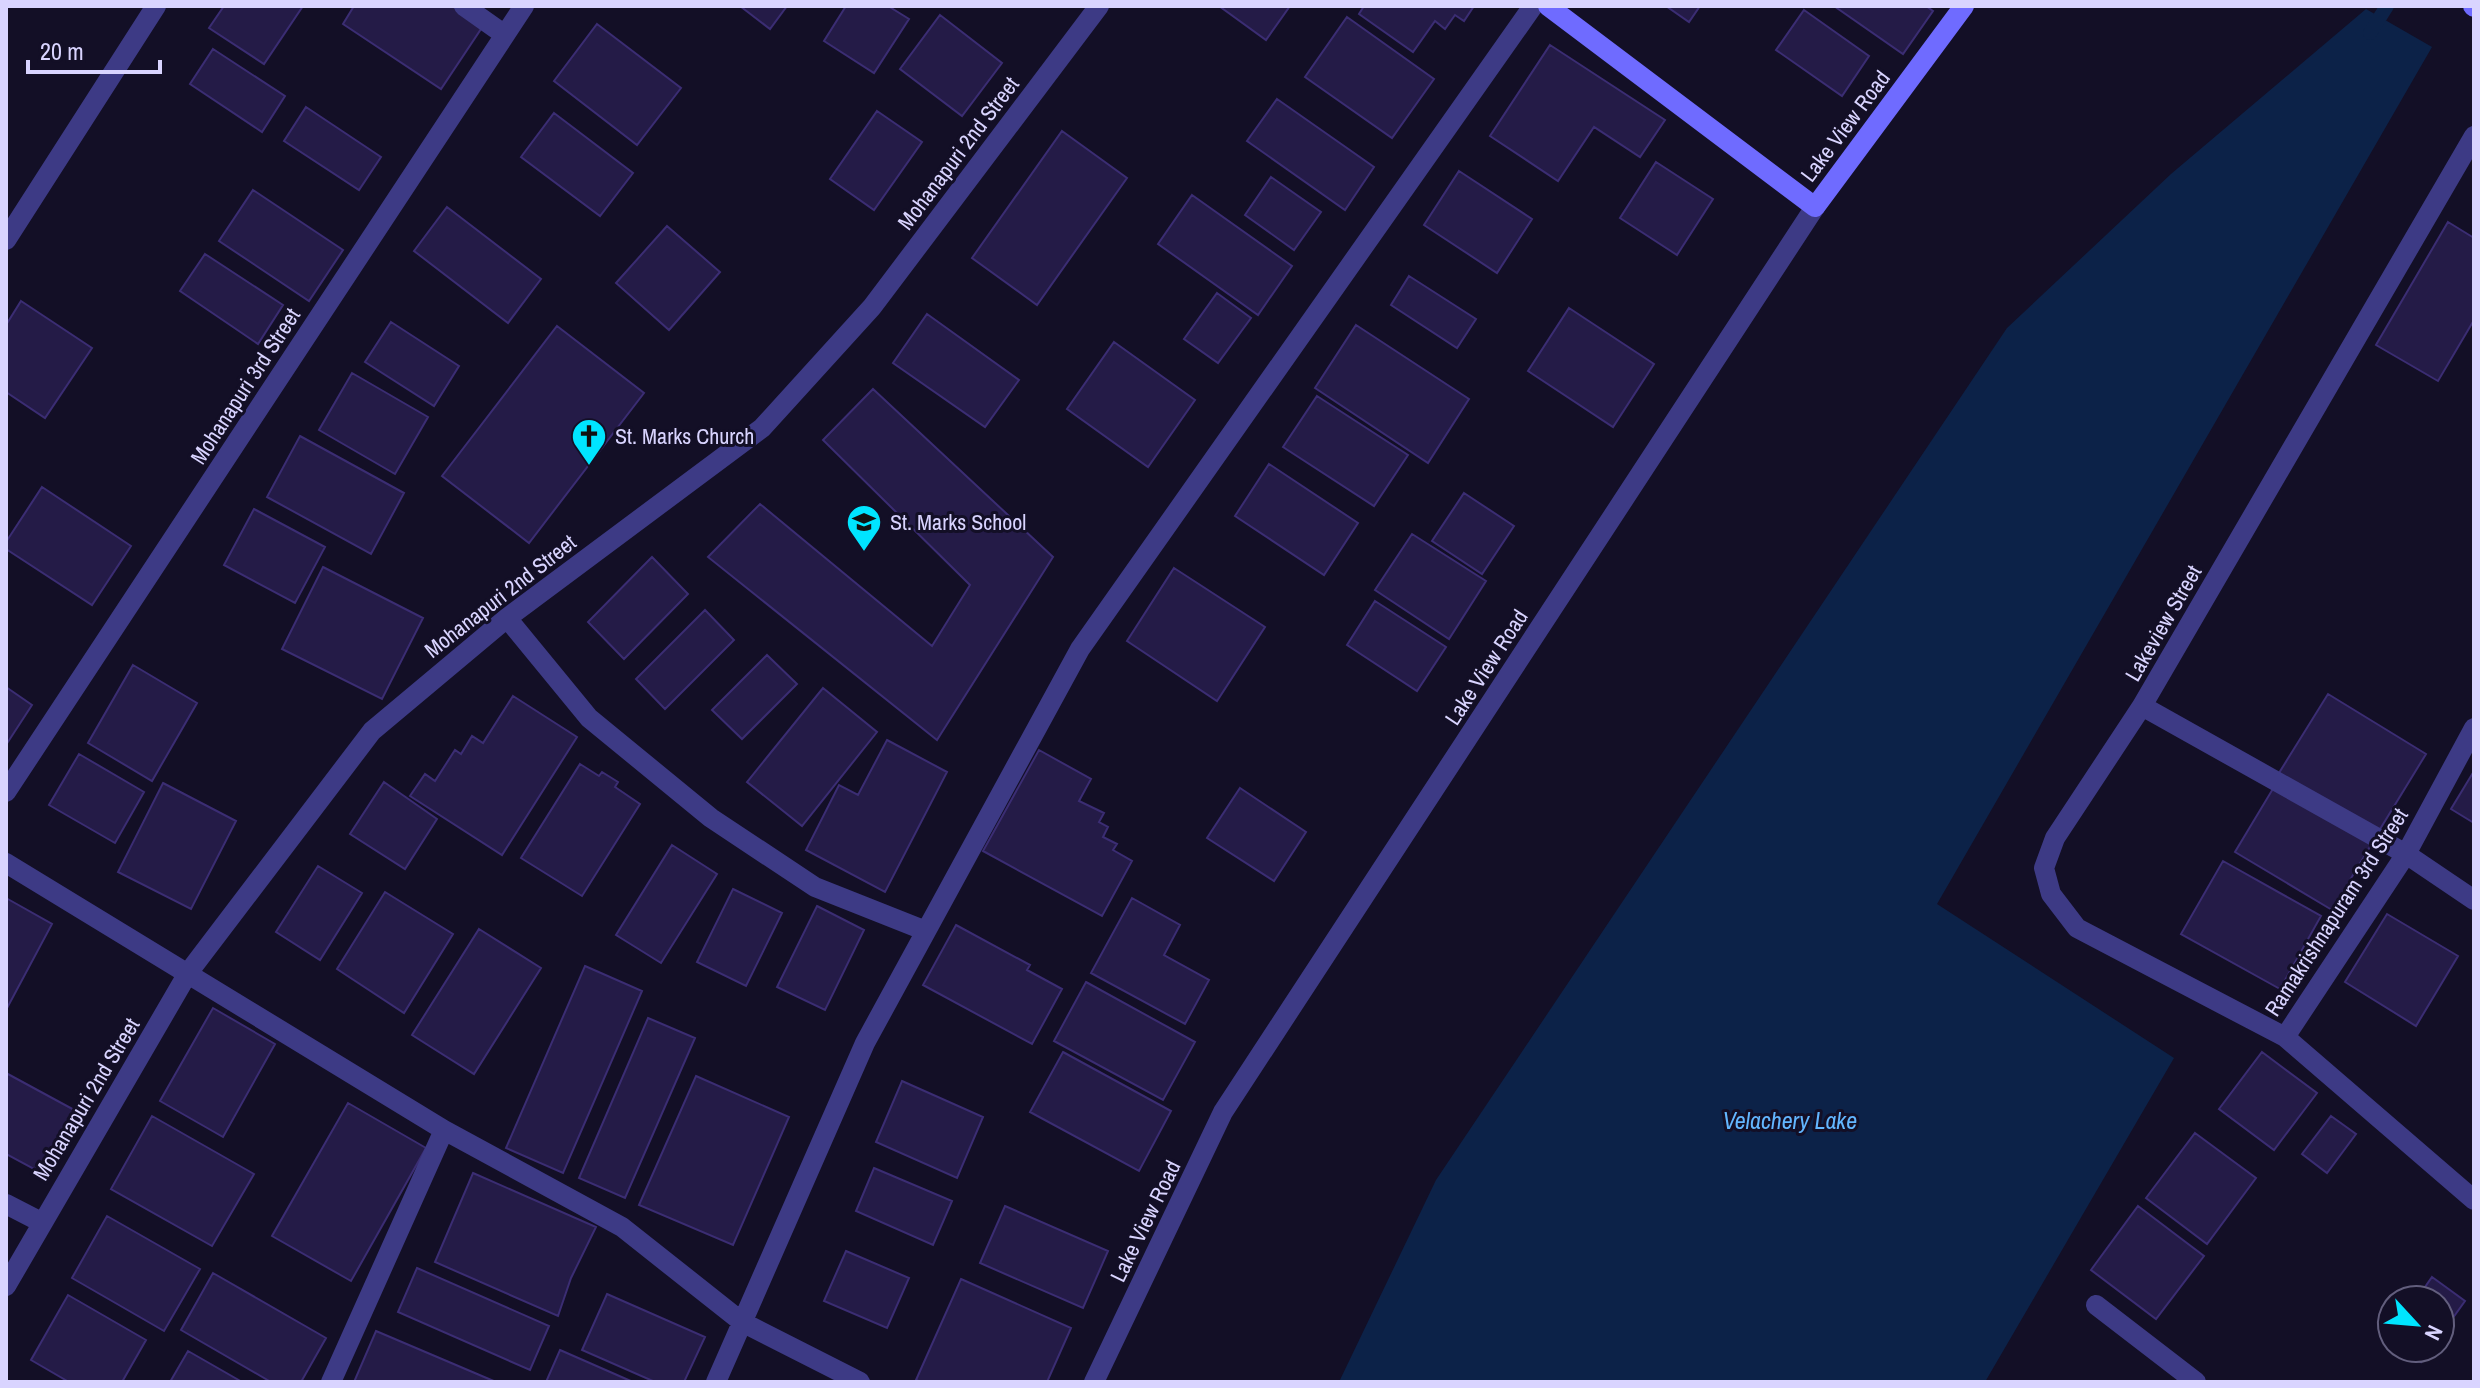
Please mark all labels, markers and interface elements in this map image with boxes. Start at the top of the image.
scale bar [28,24,160,74]
text: 20 m [40,35,84,67]
street label: Lake View Road [1793,64,1897,188]
street label: Mohanapuri 2nd Street [890,70,1026,236]
street label: Mohanapuri 3rd Street [183,302,307,470]
church icon: St. Marks Church [570,417,608,467]
place label: St. Marks Church [615,421,754,451]
school or university icon: St. Marks School [845,503,883,553]
place label: St. Marks School [890,507,1026,537]
street label: Mohanapuri 2nd Street [418,527,582,665]
street label: Lakeview Street [2118,559,2208,687]
street label: Lake View Road [1437,603,1535,731]
street label: Ramakrishnapuram 3rd Street [2257,802,2415,1022]
street label: Mohanapuri 2nd Street [26,1012,146,1186]
water label: Velachery Lake [1723,1104,1857,1136]
street label: Lake View Road [1103,1155,1187,1287]
north arrow [2376,1284,2456,1364]
text: N [2418,1320,2450,1345]

